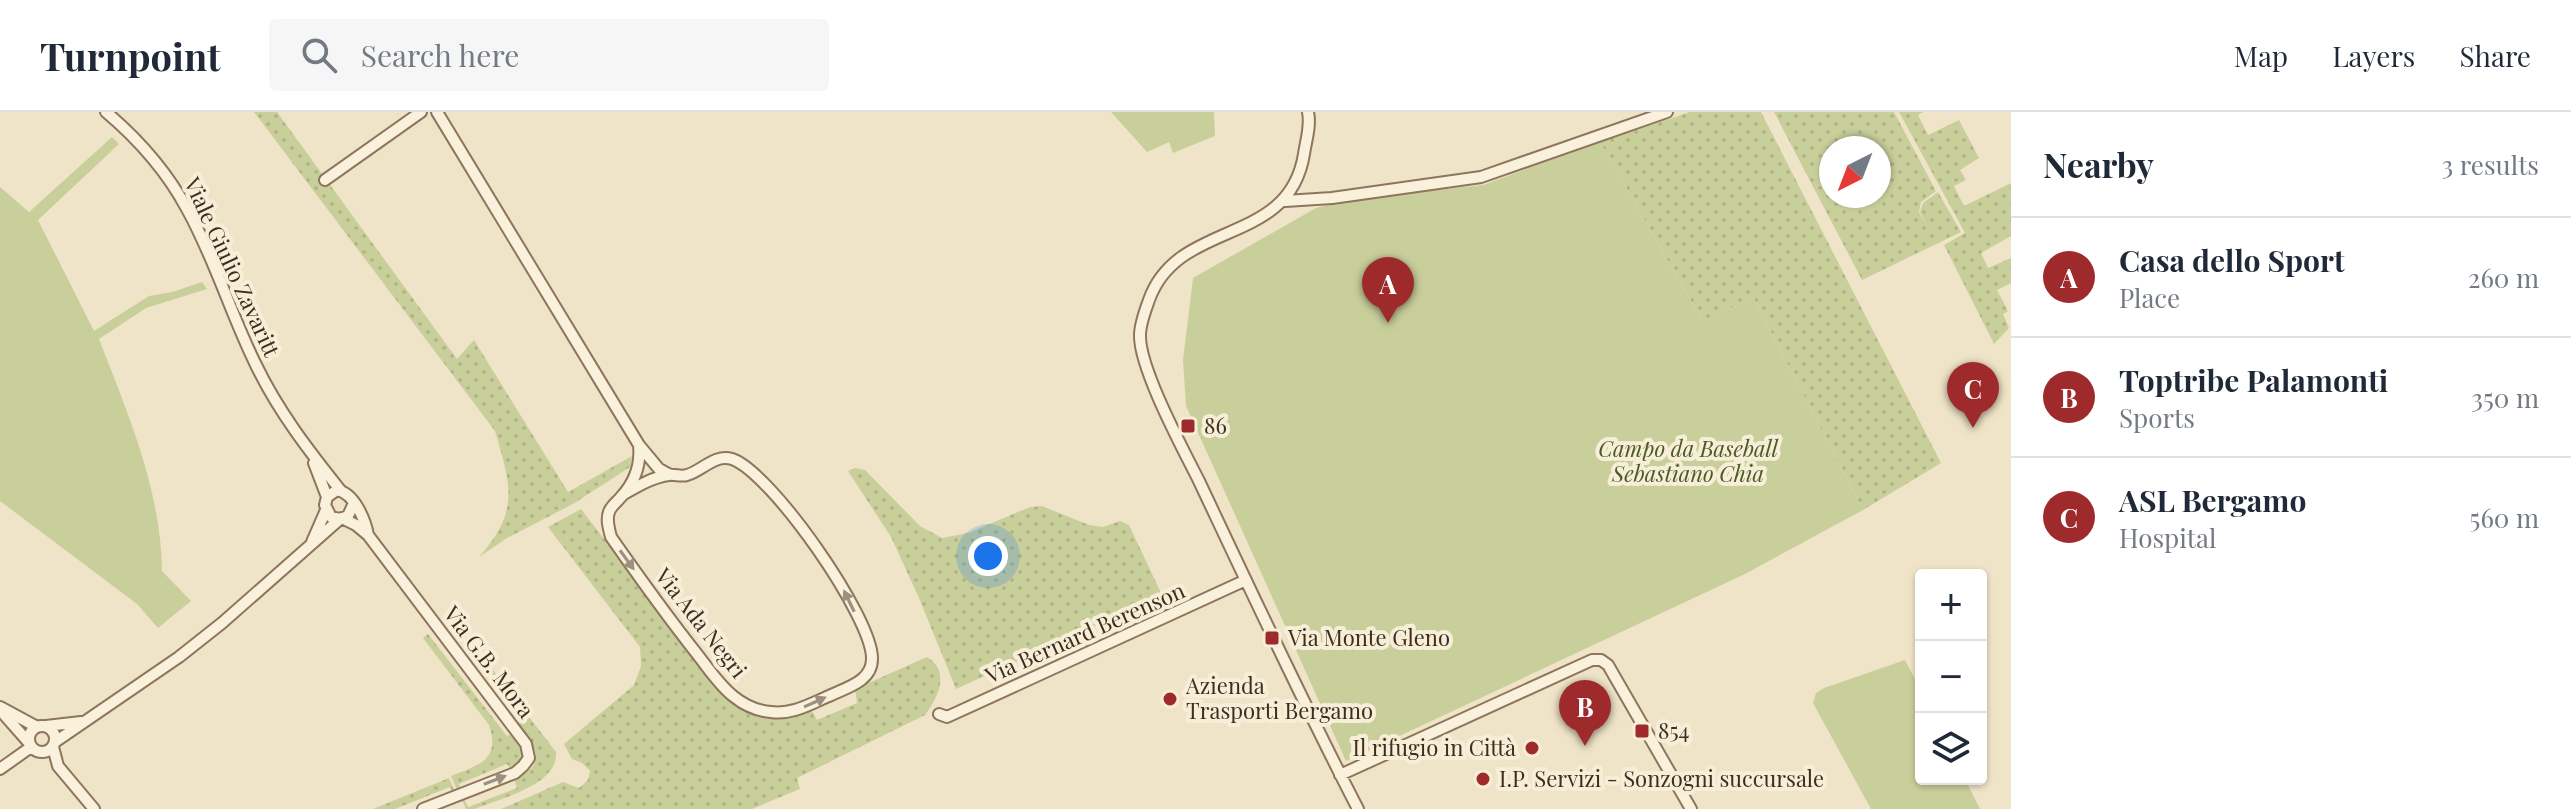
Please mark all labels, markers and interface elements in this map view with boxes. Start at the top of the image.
search box [269,19,829,91]
text: Turnpoint [40,30,221,81]
icon: search [297,33,341,77]
text: Search here [361,35,519,75]
text: Map [2234,37,2288,74]
text: Layers [2332,37,2415,74]
text: Share [2459,37,2531,74]
north arrow [1819,136,1891,208]
text: Nearby [2043,141,2154,187]
text: 3 results [2442,147,2539,182]
street label: Viale Giulio Zavaritt [178,171,288,362]
text: Casa dello Sport [2119,240,2345,280]
pin: A [1362,257,1414,323]
text: A [2060,260,2078,295]
text: 260 m [2468,260,2539,295]
text: Place [2119,280,2180,315]
text: Toptribe Palamonti [2119,360,2388,400]
pin: C [1947,362,1999,428]
text: B [2060,380,2078,415]
text: 350 m [2471,380,2539,415]
text: Sports [2119,400,2195,435]
place label: 86 [1204,410,1227,440]
marker: 86 [1179,417,1197,435]
park label: Campo da Baseball Sebastiano Chia [1598,433,1779,488]
text: ASL Bergamo [2119,480,2306,520]
text: C [2060,500,2078,535]
text: 560 m [2470,500,2539,535]
text: Hospital [2119,520,2216,555]
your location [968,536,1008,576]
one-way arrow [619,550,634,571]
street label: Via Ada Negri [649,560,754,684]
map controls [1915,569,1987,785]
button: + [1915,569,1987,641]
street label: Via Bernard Berenson [979,575,1189,690]
one-way arrow [842,589,855,612]
street label: Via G.B. Mora [437,598,542,724]
place label: Via Monte Gleno [1287,622,1450,652]
marker: Via Monte Gleno [1263,629,1281,647]
button: − [1915,641,1987,713]
place label: Azienda Trasporti Bergamo [1185,670,1373,725]
pin: B [1559,680,1611,746]
marker: Azienda Trasporti Bergamo [1161,690,1179,708]
one-way arrow [803,695,827,709]
button: layers [1915,713,1987,785]
place label: 854 [1658,715,1690,745]
marker: 854 [1633,722,1651,740]
place label: Il rifugio in Città [1353,732,1516,762]
marker: Il rifugio in Città [1523,739,1541,757]
place label: I.P. Servizi - Sonzogni succursale [1499,763,1824,793]
marker: I.P. Servizi - Sonzogni succursale [1474,770,1492,788]
one-way arrow [483,773,507,786]

